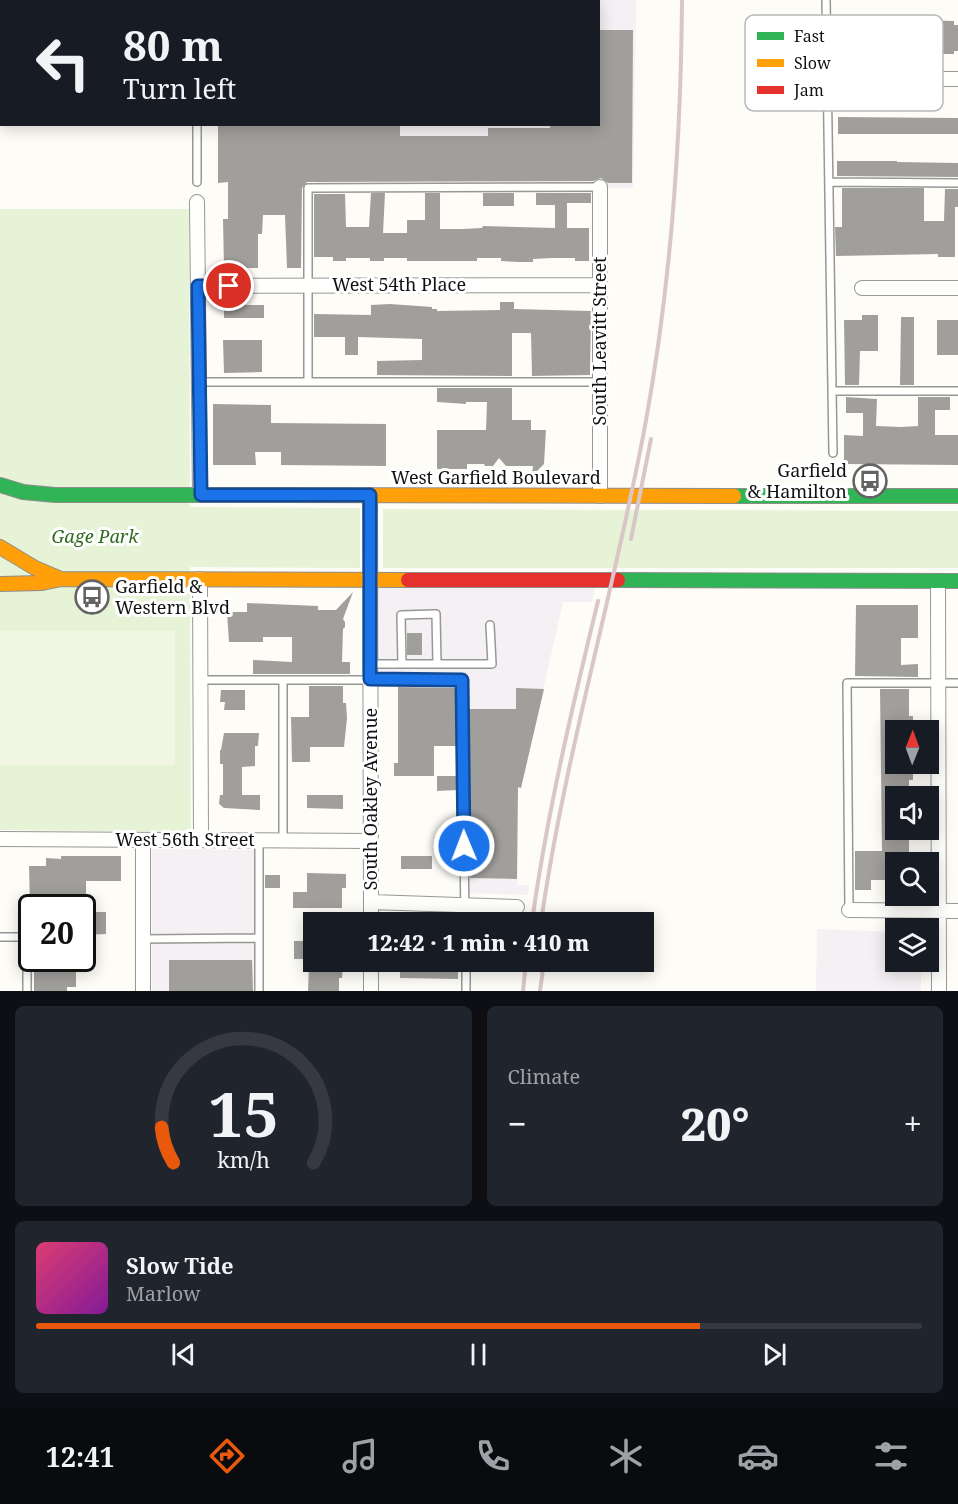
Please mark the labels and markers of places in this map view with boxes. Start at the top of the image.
pin [203,260,254,311]
place label: Garfield & Hamilton [748,458,847,503]
bus stop icon: Garfield & Hamilton [852,463,888,499]
place label: Garfield & Western Blvd [115,574,230,619]
bus stop icon: Garfield & Western Blvd [74,579,110,615]

